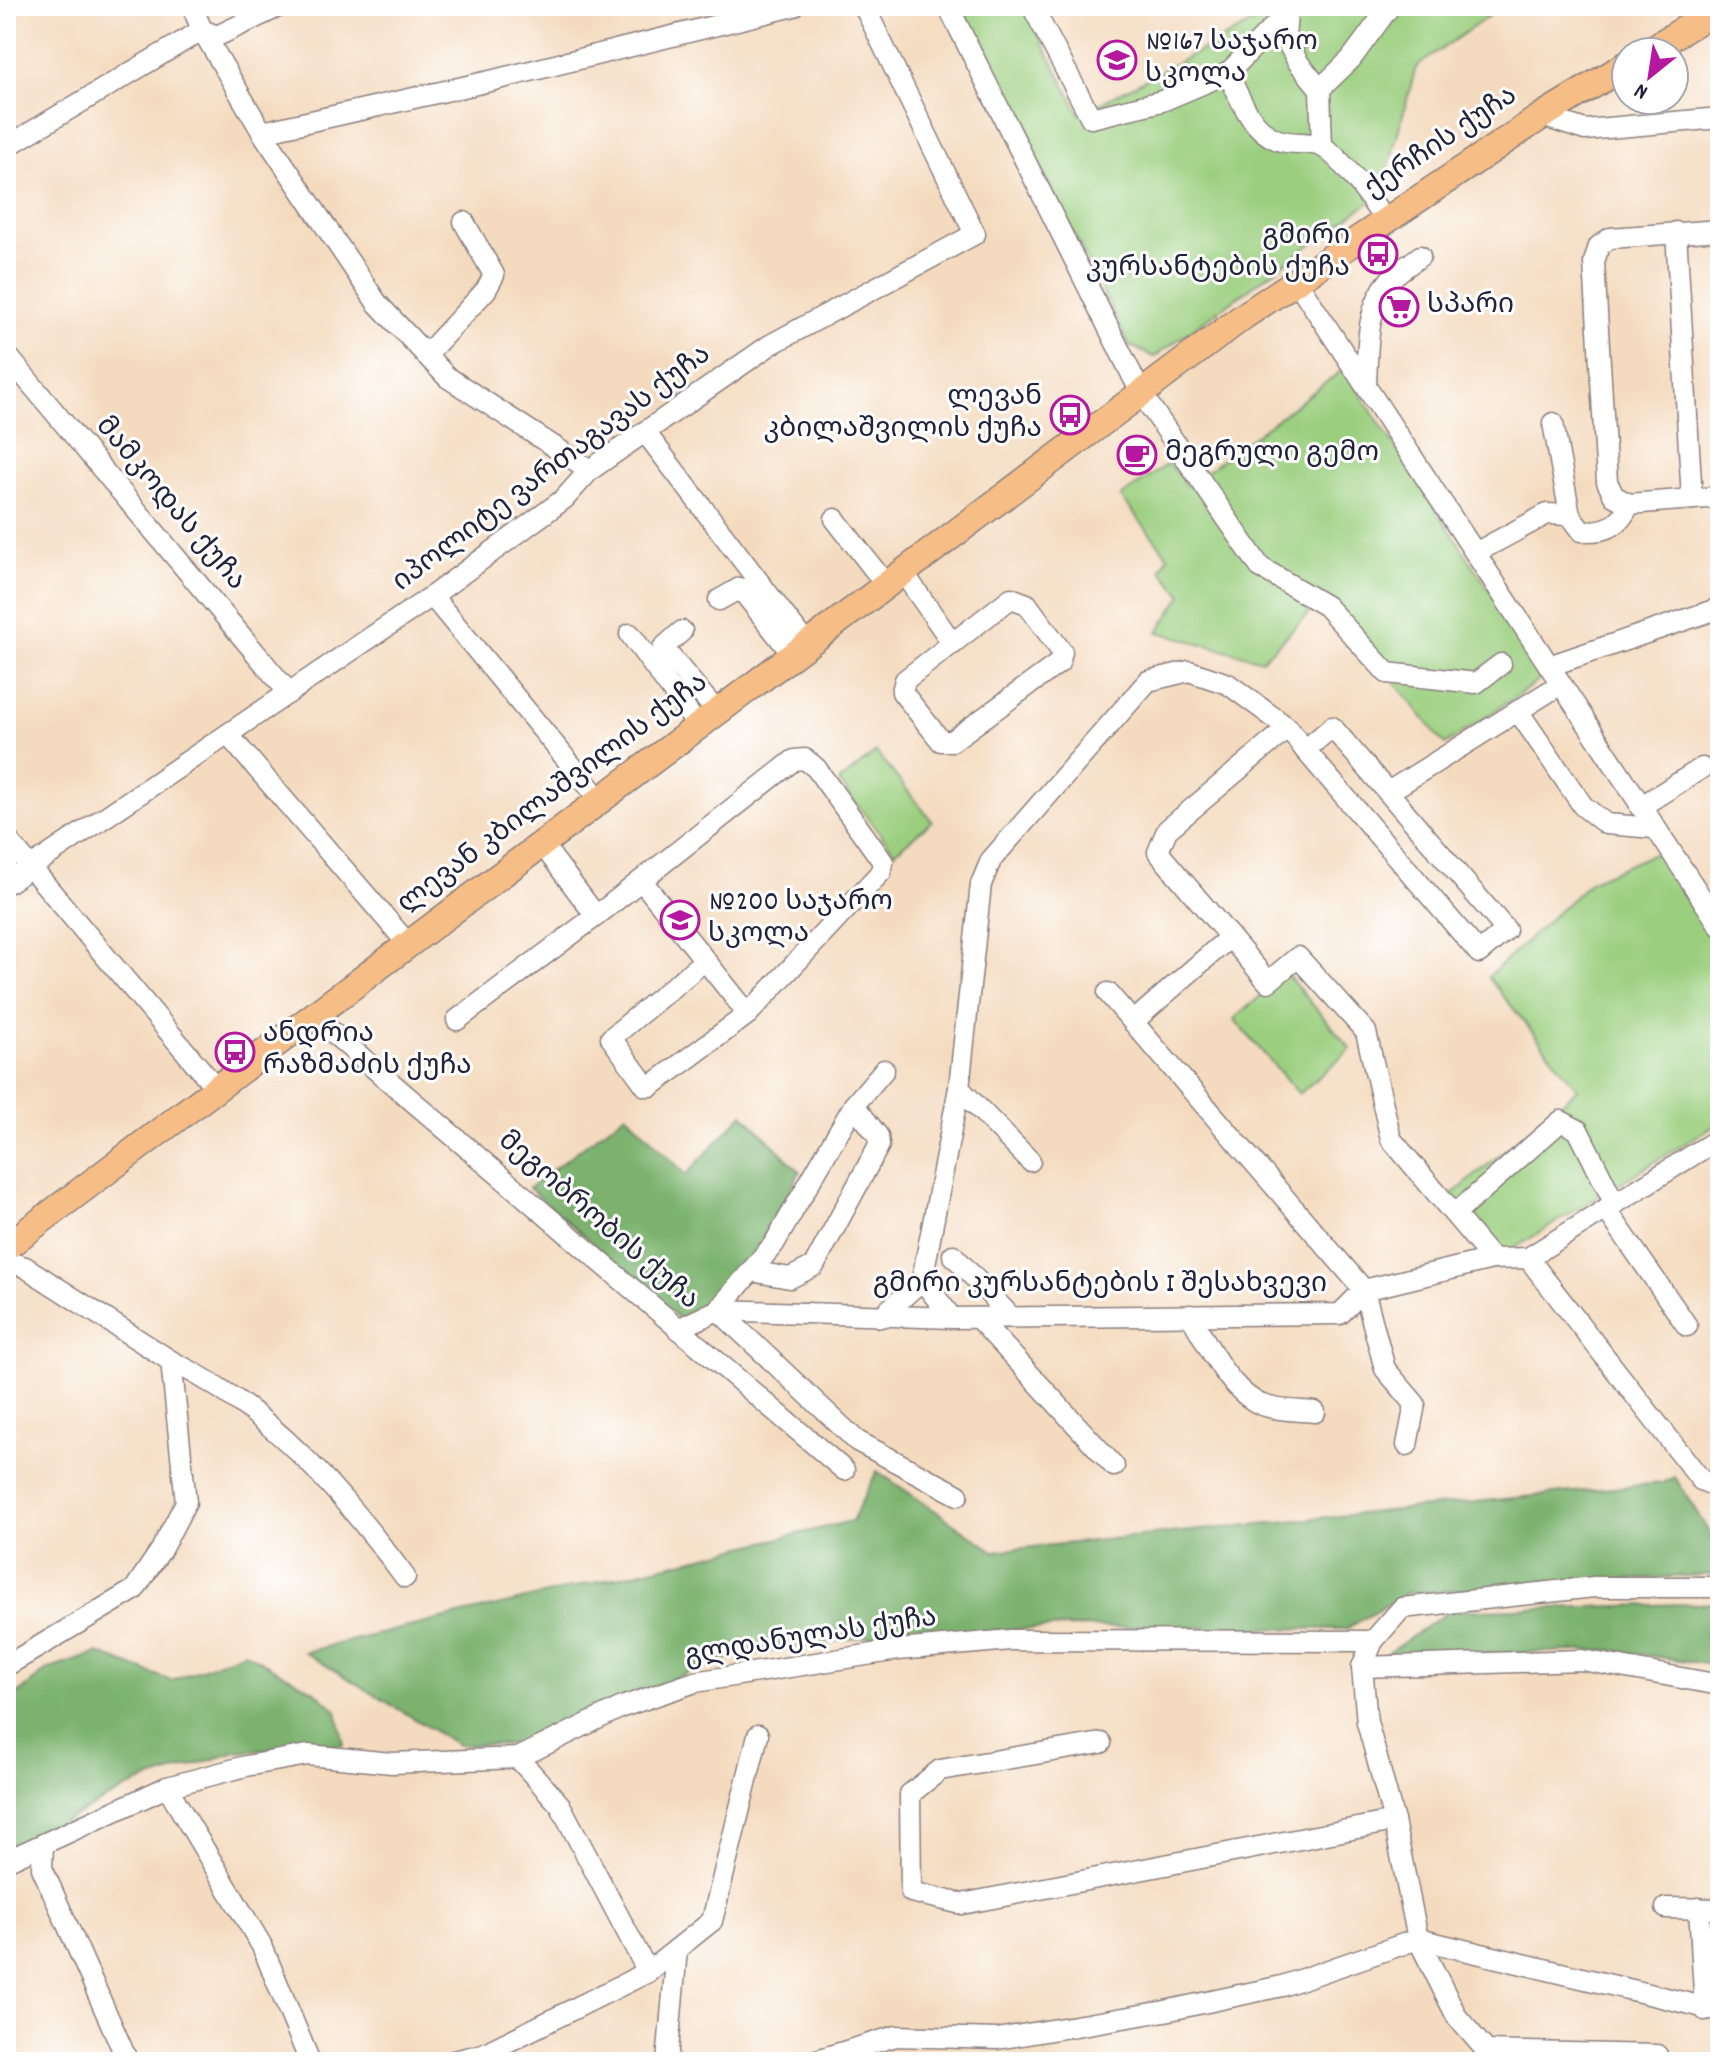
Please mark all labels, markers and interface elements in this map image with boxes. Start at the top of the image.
place label: №167 საჯარო სკოლა [1145,24,1318,96]
north arrow [1610,36,1690,116]
school or university icon: №167 საჯარო სკოლა [1096,39,1138,81]
text: N [1629,74,1654,106]
street label: ქერჩის ქუჩა [1357,78,1527,210]
place label: გმირი კურსანტების ქუჩა [1086,218,1350,290]
bus stop icon: გმირი კურსანტების ქუჩა [1357,233,1399,275]
supermarket icon: სპარი [1378,286,1420,328]
place label: სპარი [1427,287,1514,327]
street label: იპოლიტე ვართაგავას ქუჩა [385,337,721,603]
place label: ლევან კბილაშვილის ქუჩა [763,379,1042,451]
bus stop icon: ლევან კბილაშვილის ქუჩა [1049,394,1091,436]
street label: მამკოდას ქუჩა [84,409,254,601]
cafe icon: მეგრული გემო [1116,434,1158,476]
place label: მეგრული გემო [1165,435,1379,475]
street label: ლევან კბილაშვილის ქუჩა [390,665,718,925]
place label: №200 საჯარო სკოლა [708,884,893,956]
school or university icon: №200 საჯარო სკოლა [659,899,701,941]
place label: ანდრია რაზმაძის ქუჩა [263,1016,472,1088]
bus stop icon: ანდრია რაზმაძის ქუჩა [214,1031,256,1073]
street label: მეგობრობის ქუჩა [488,1123,706,1321]
street label: გმირი კურსანტების I შესახვევი [873,1266,1327,1306]
street label: გლდანულას ქუჩა [682,1599,940,1679]

